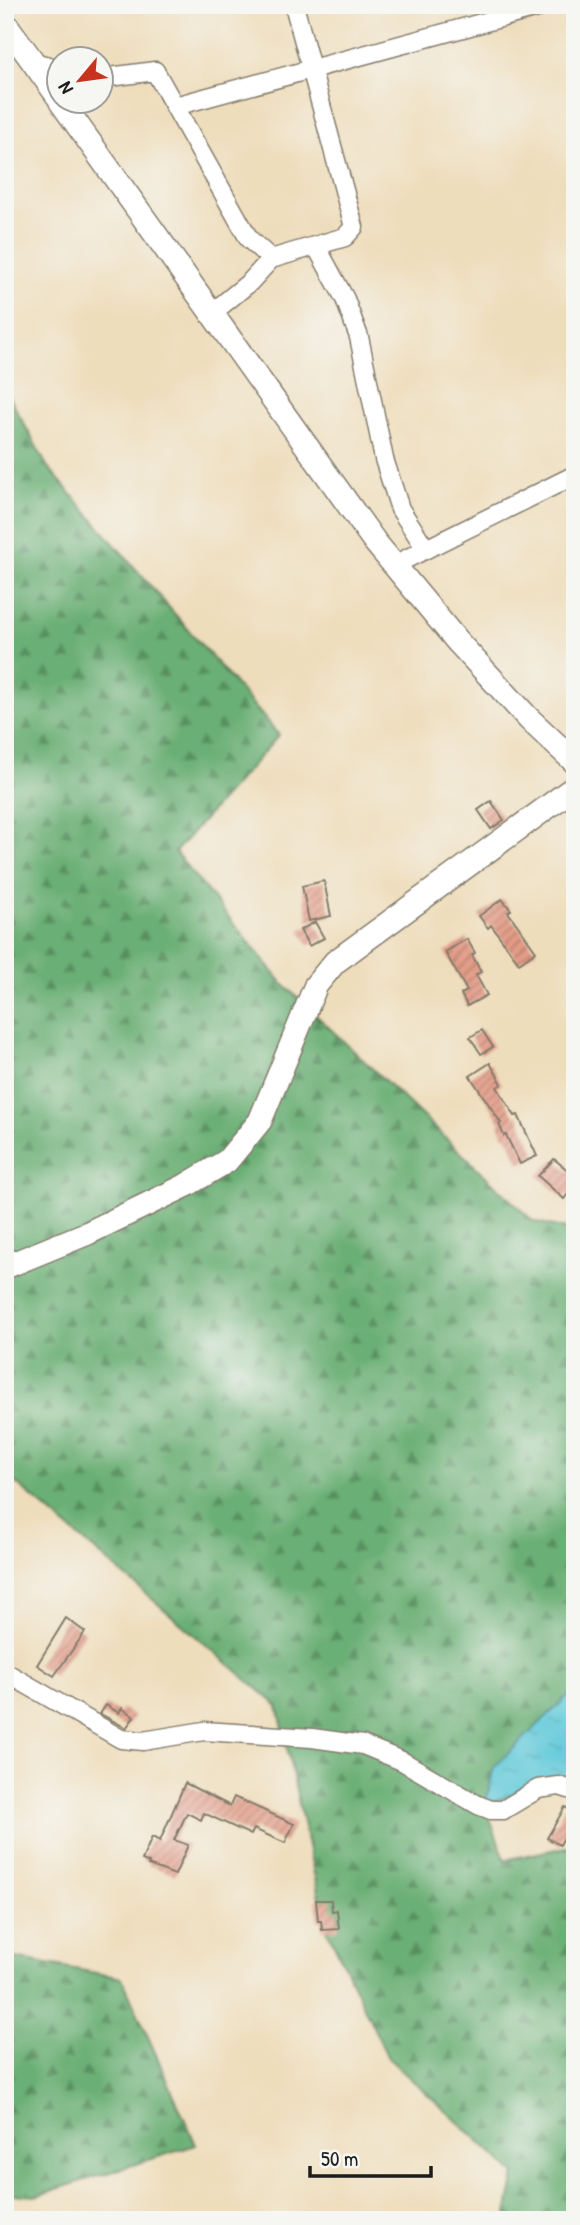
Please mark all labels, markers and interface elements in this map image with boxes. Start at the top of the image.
north arrow [46,46,116,116]
text: N [51,78,79,99]
scale bar [310,2134,431,2178]
text: 50 m [321,2144,358,2173]

